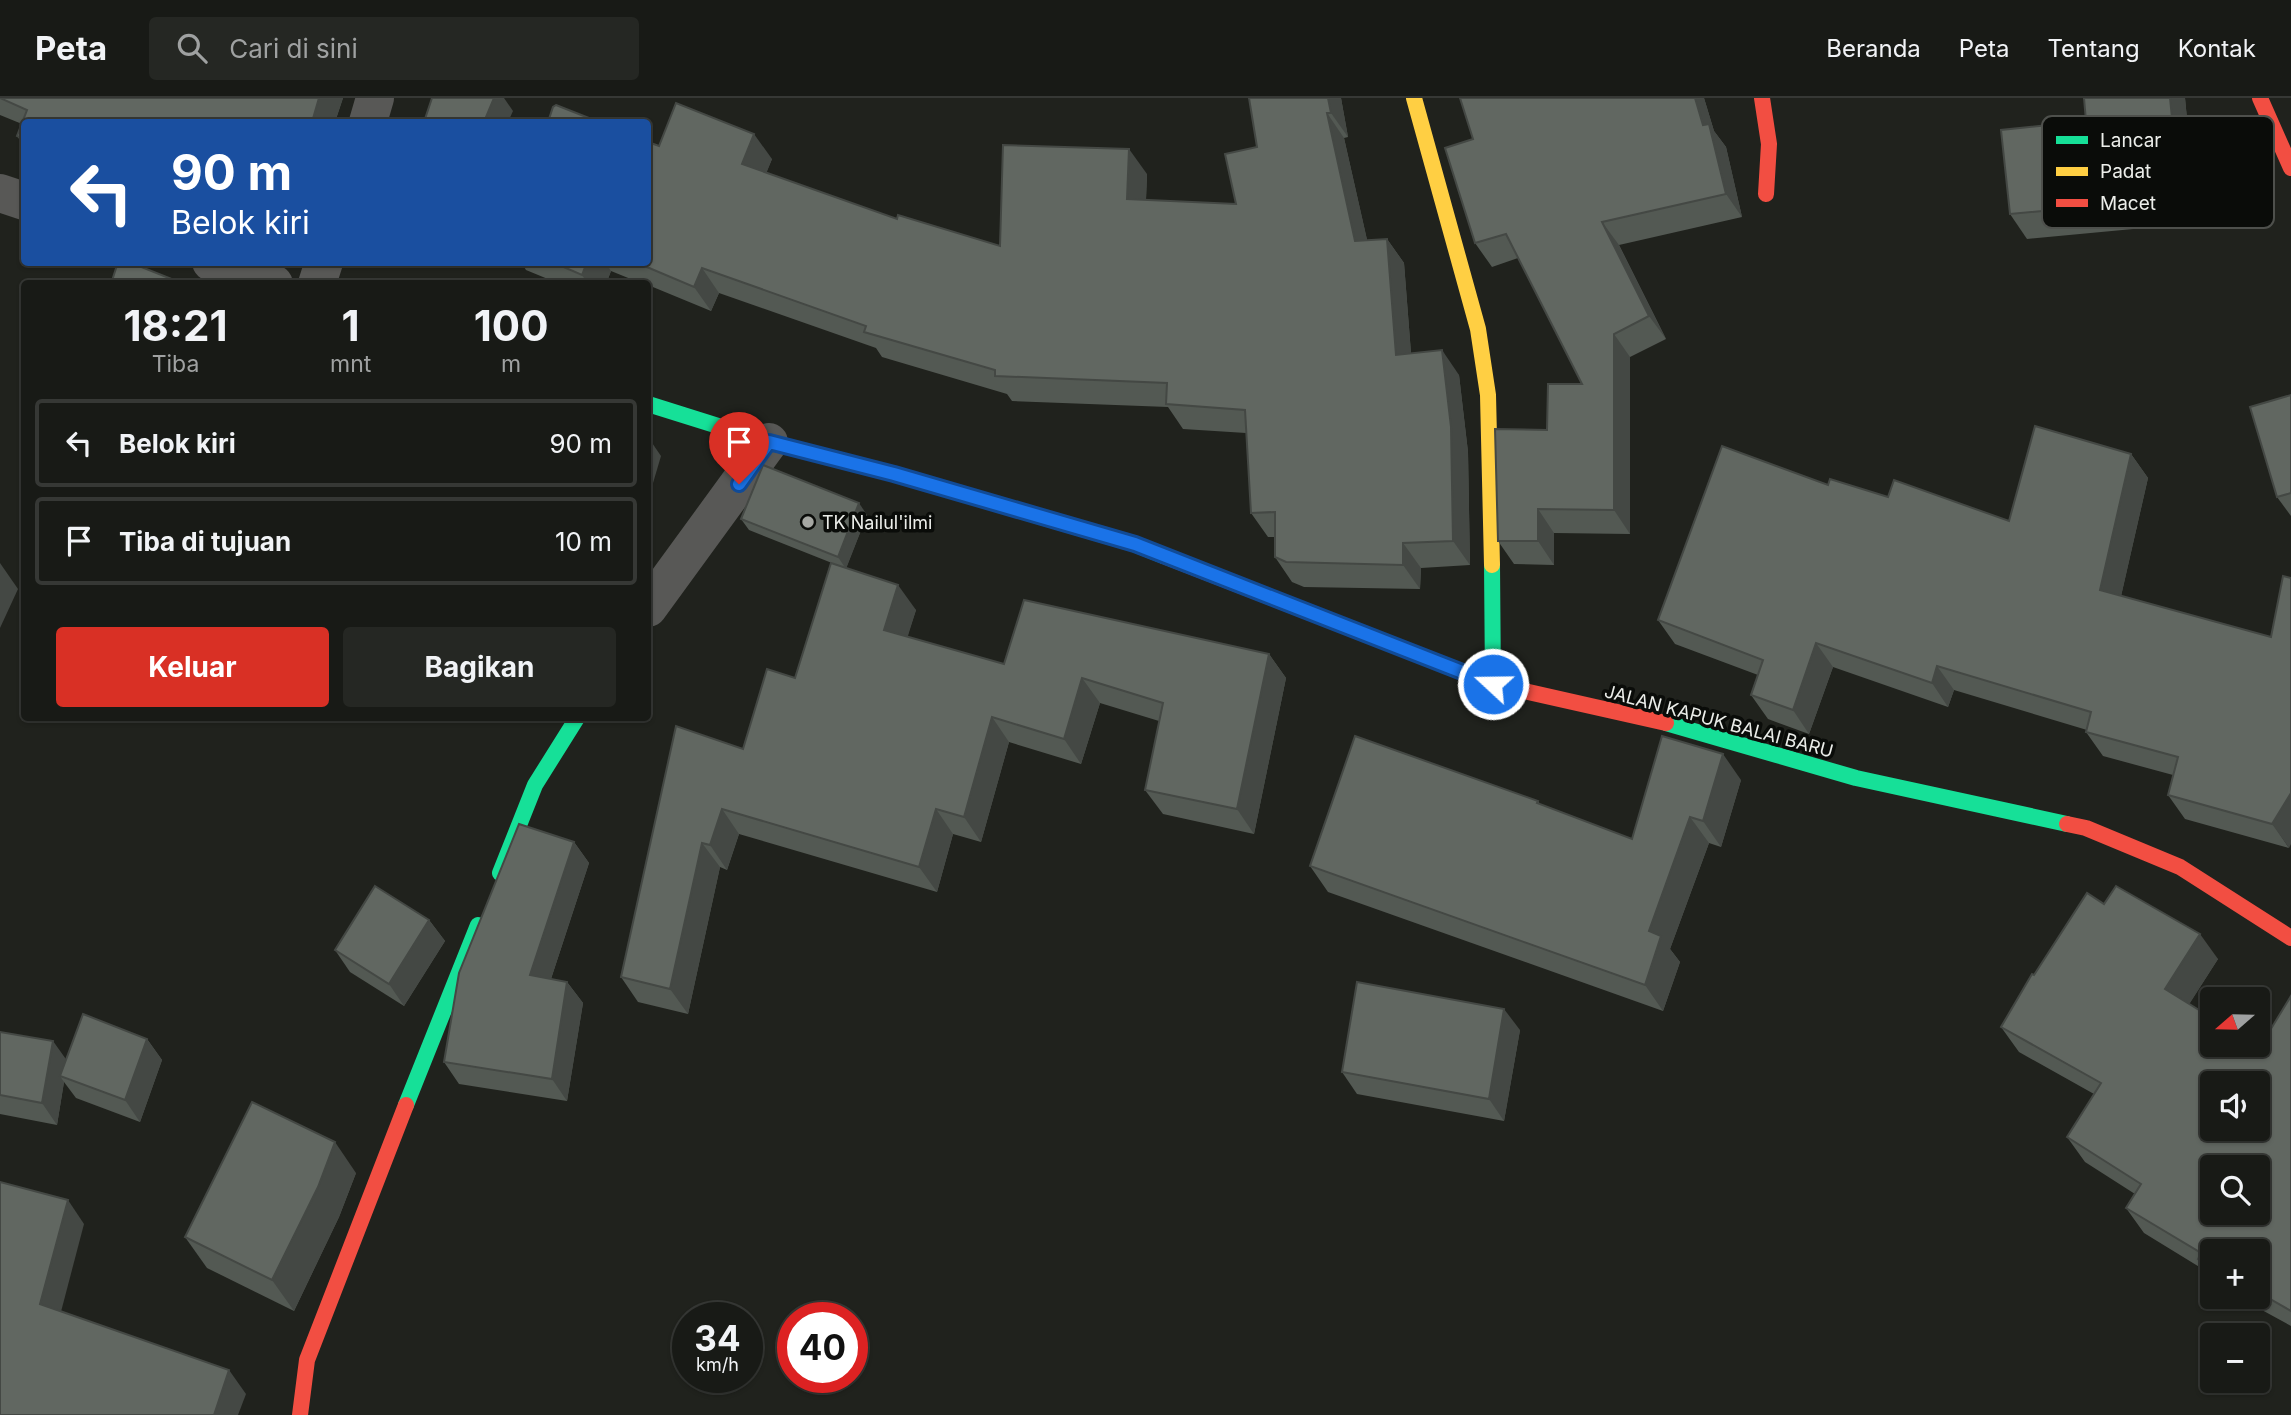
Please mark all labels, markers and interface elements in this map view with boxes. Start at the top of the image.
search box [149,17,639,80]
text: Peta [35,28,107,68]
icon: search [173,29,211,67]
text: Cari di sini [229,33,358,64]
text: Beranda [1826,34,1921,63]
text: Peta [1959,34,2009,63]
text: Tentang [2047,34,2140,63]
text: Kontak [2178,34,2256,63]
legend [2042,116,2274,228]
text: Lancar [2100,129,2162,152]
text: 90 m [171,143,292,202]
icon: left [56,147,147,238]
text: Padat [2100,160,2151,183]
text: Macet [2100,192,2156,215]
text: Belok kiri [171,203,310,242]
text: 18:21 [123,300,228,351]
text: 1 [342,300,360,351]
text: 100 [474,300,548,351]
text: Tiba [152,350,199,378]
text: mnt [330,350,371,378]
text: m [501,350,521,378]
pin [709,412,769,484]
icon: arrive [720,423,758,461]
icon: left [60,424,98,462]
text: Belok kiri [119,428,236,459]
text: 90 m [549,428,612,459]
place label: TK Nailul'ilmi [822,512,932,533]
marker: TK Nailul'ilmi [800,514,816,530]
icon: arrive [60,522,98,560]
text: Tiba di tujuan [119,526,291,557]
text: 10 m [555,526,612,557]
button: Keluar [56,627,329,707]
button: Bagikan [343,627,616,707]
position arrow [1456,647,1530,721]
street label: JALAN KAPUK BALAI BARU [1602,680,1836,762]
north arrow [2200,987,2270,1057]
map controls [2200,987,2270,1393]
button: sound [2200,1071,2270,1141]
button: search [2200,1155,2270,1225]
button: + [2200,1239,2270,1309]
speed limit sign: 40 [777,1302,868,1393]
text: 34 [694,1317,741,1359]
button: − [2200,1323,2270,1393]
text: km/h [696,1354,739,1375]

